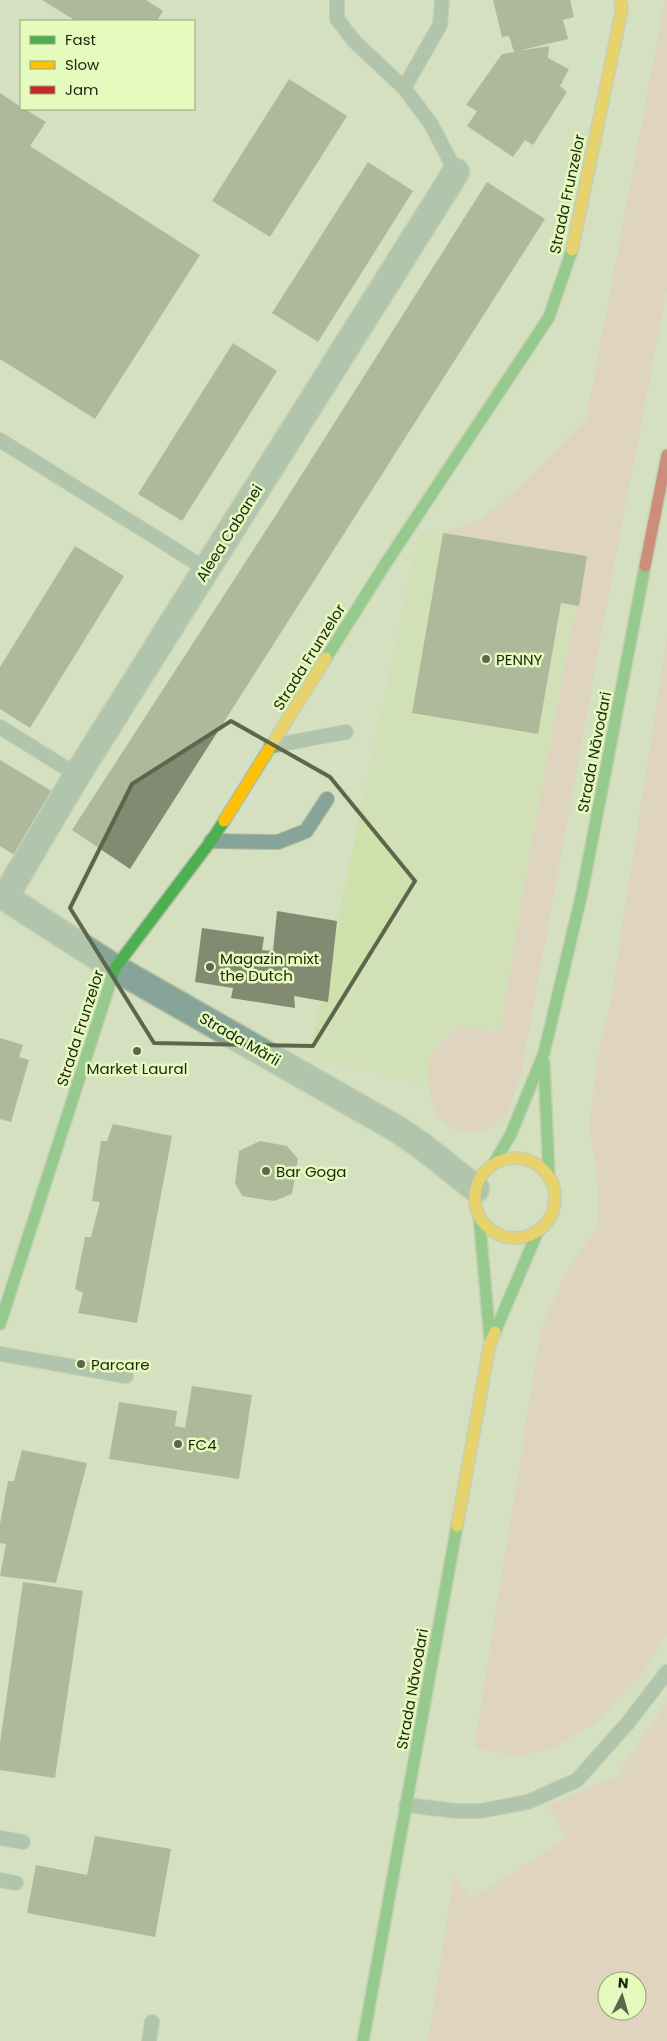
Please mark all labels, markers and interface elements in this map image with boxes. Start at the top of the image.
legend [20,20,195,110]
text: Fast [65,29,96,50]
text: Slow [65,54,100,75]
text: Jam [65,79,99,100]
street label: Strada Frunzelor [544,132,590,256]
street label: Aleea Cabanei [191,480,267,586]
street label: Strada Frunzelor [268,600,350,714]
place label: PENNY [496,649,542,670]
marker: PENNY [480,653,492,665]
street label: Strada Năvodari [572,690,616,814]
place label: Magazin mixt the Dutch [220,948,319,986]
marker: Magazin mixt the Dutch [204,961,216,973]
street label: Strada Frunzelor [51,967,109,1089]
street label: Strada Mării [196,1007,284,1071]
marker: Market Laural [131,1045,143,1057]
place label: Market Laural [87,1058,187,1079]
place label: Bar Goga [276,1161,347,1182]
marker: Bar Goga [260,1165,272,1177]
place label: Parcare [91,1354,150,1375]
marker: Parcare [75,1358,87,1370]
place label: FC4 [188,1434,217,1455]
marker: FC4 [172,1438,184,1450]
street label: Strada Năvodari [391,1627,433,1751]
north arrow [597,1971,647,2021]
text: N [617,1973,629,1993]

